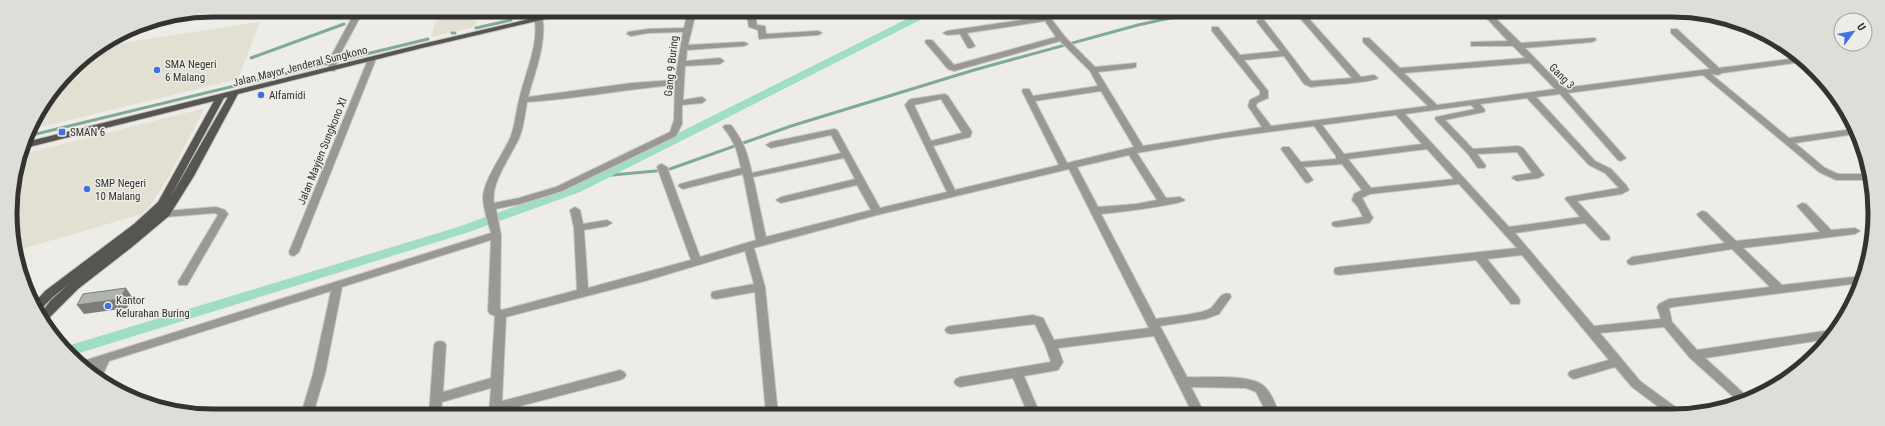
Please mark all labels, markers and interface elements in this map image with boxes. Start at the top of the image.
north arrow [1833,12,1873,52]
text: U [1854,21,1868,33]
street label: Gang 9 Buring [662,35,681,97]
street label: Jalan Mayor Jenderal Sungkono [231,43,369,90]
place label: SMA Negeri 6 Malang [165,58,216,84]
street label: Gang 3 [1546,61,1577,92]
marker: SMA Negeri 6 Malang [152,65,162,75]
place label: Alfamidi [269,89,305,102]
marker: Alfamidi [256,90,266,100]
street label: Jalan Mayjen Sungkono XI [295,96,350,207]
place label: SMAN 6 [70,126,105,139]
marker: SMAN 6 [57,127,67,137]
place label: SMP Negeri 10 Malang [95,177,146,203]
marker: SMP Negeri 10 Malang [82,184,92,194]
place label: Kantor Kelurahan Buring [116,294,190,320]
marker: Kantor Kelurahan Buring [103,301,113,311]

